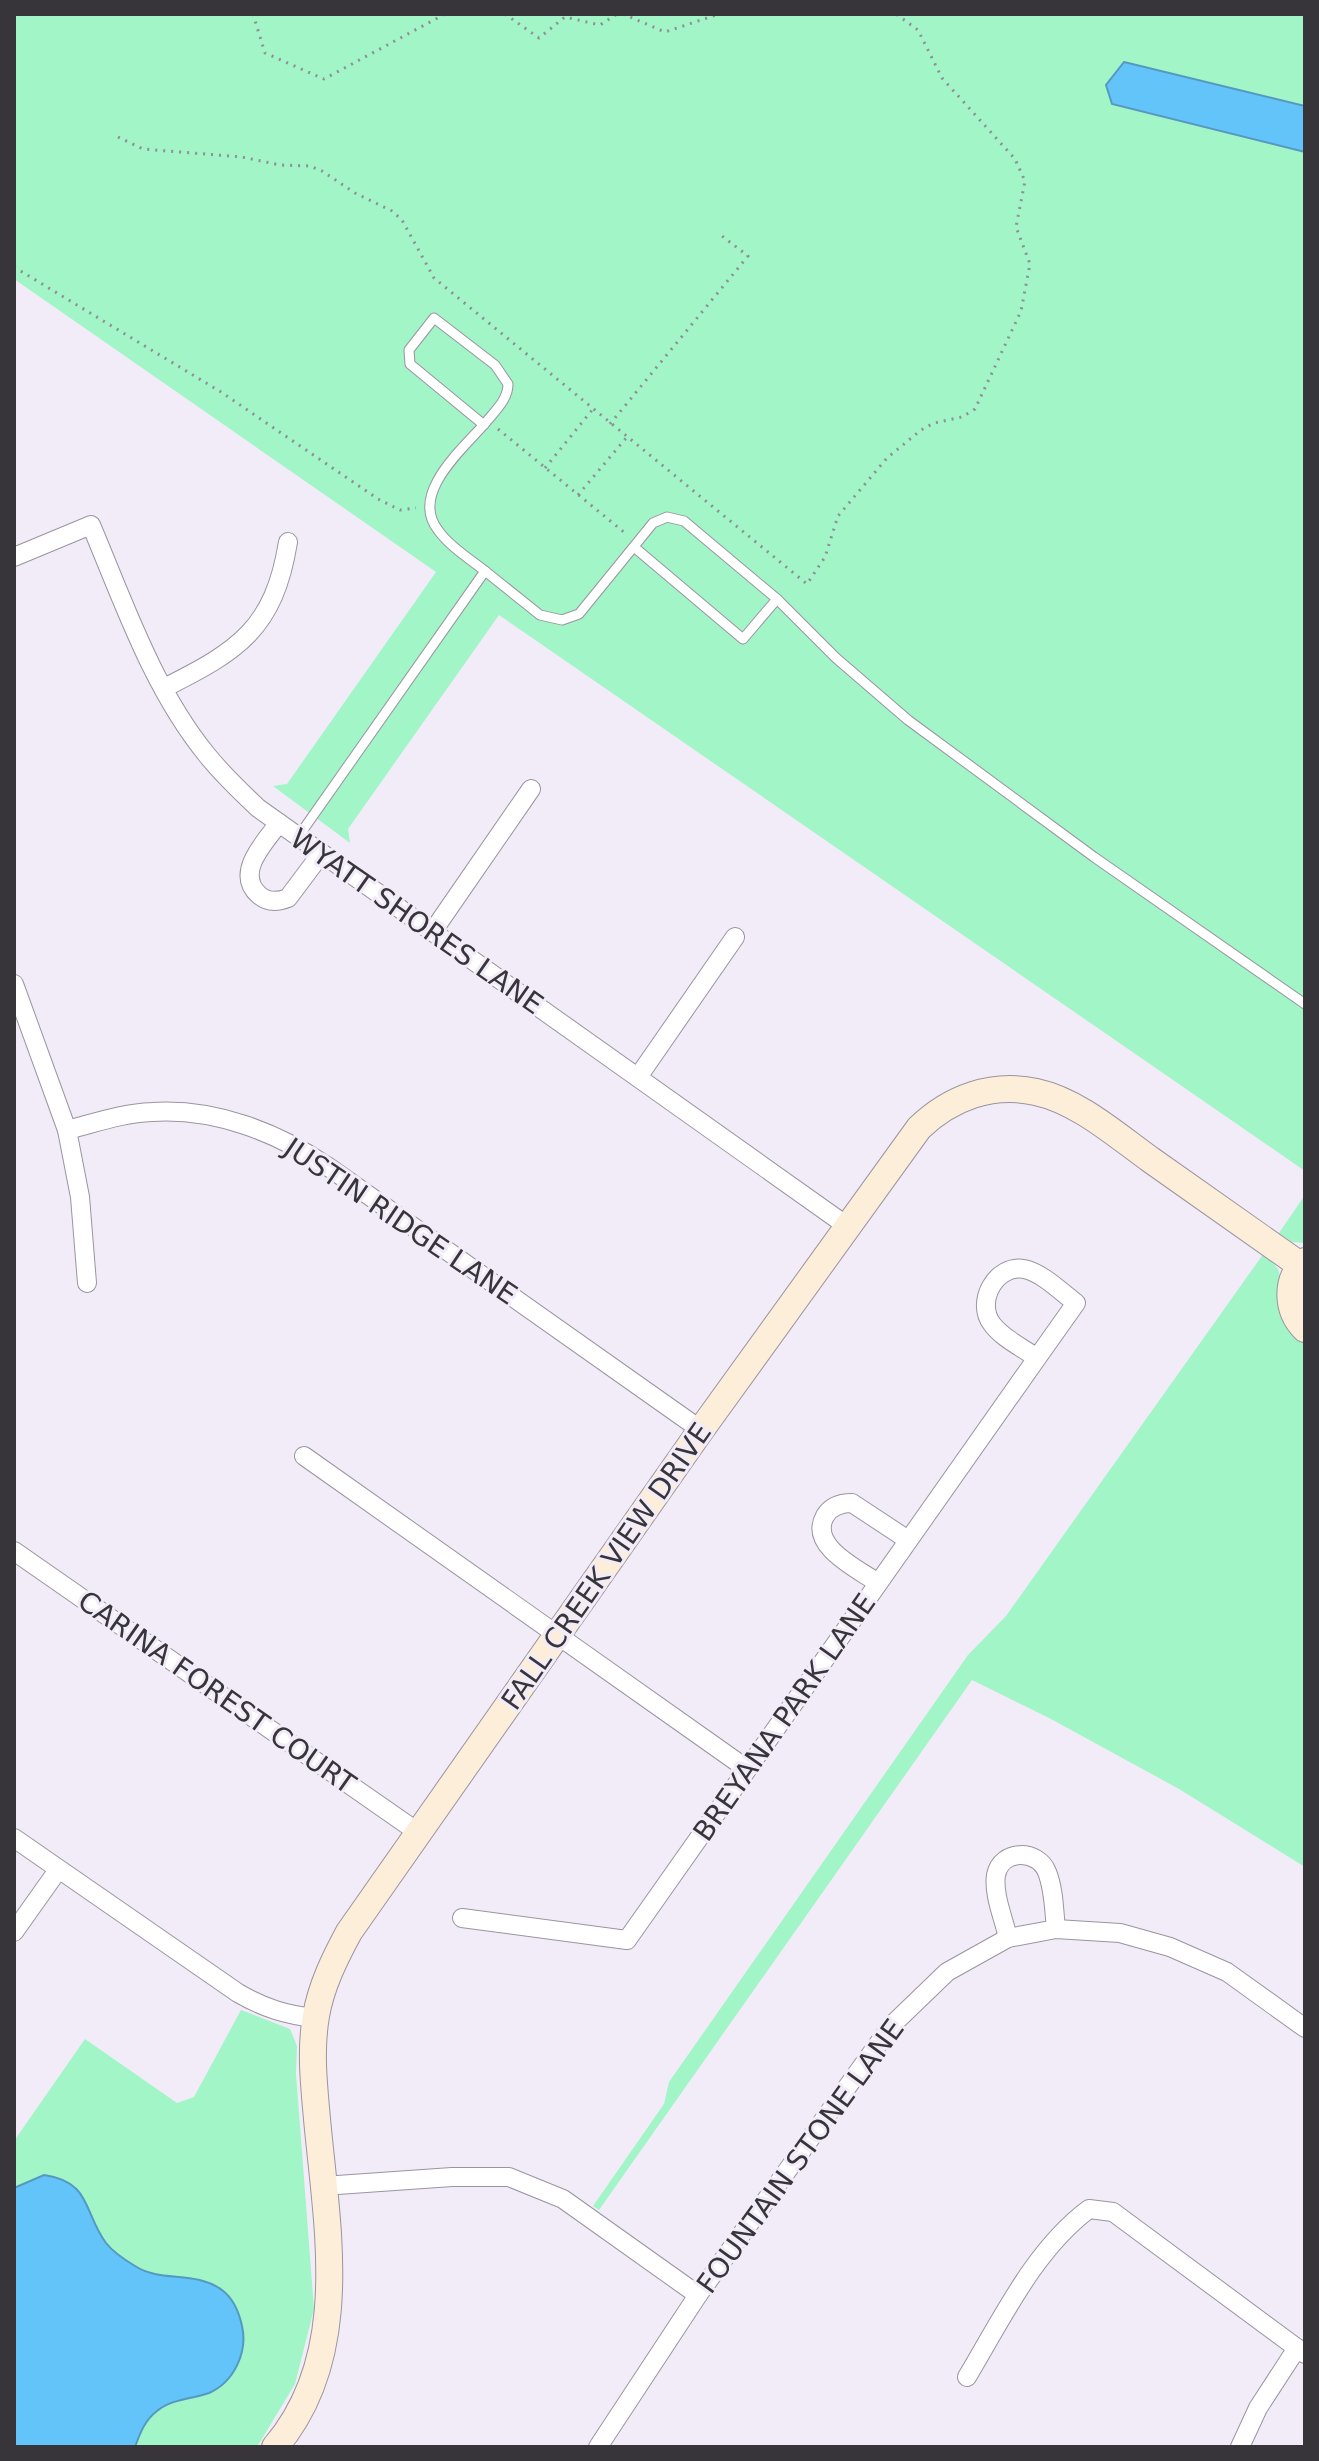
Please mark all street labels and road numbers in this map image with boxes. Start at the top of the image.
street label: WYATT SHORES LANE [284,822,549,1021]
street label: JUSTIN RIDGE LANE [277,1130,523,1312]
street label: FALL CREEK VIEW DRIVE [495,1417,718,1716]
street label: CARINA FOREST COURT [72,1584,363,1801]
street label: BREYANA PARK LANE [686,1587,882,1847]
street label: FOUNTAIN STONE LANE [690,2013,911,2300]

